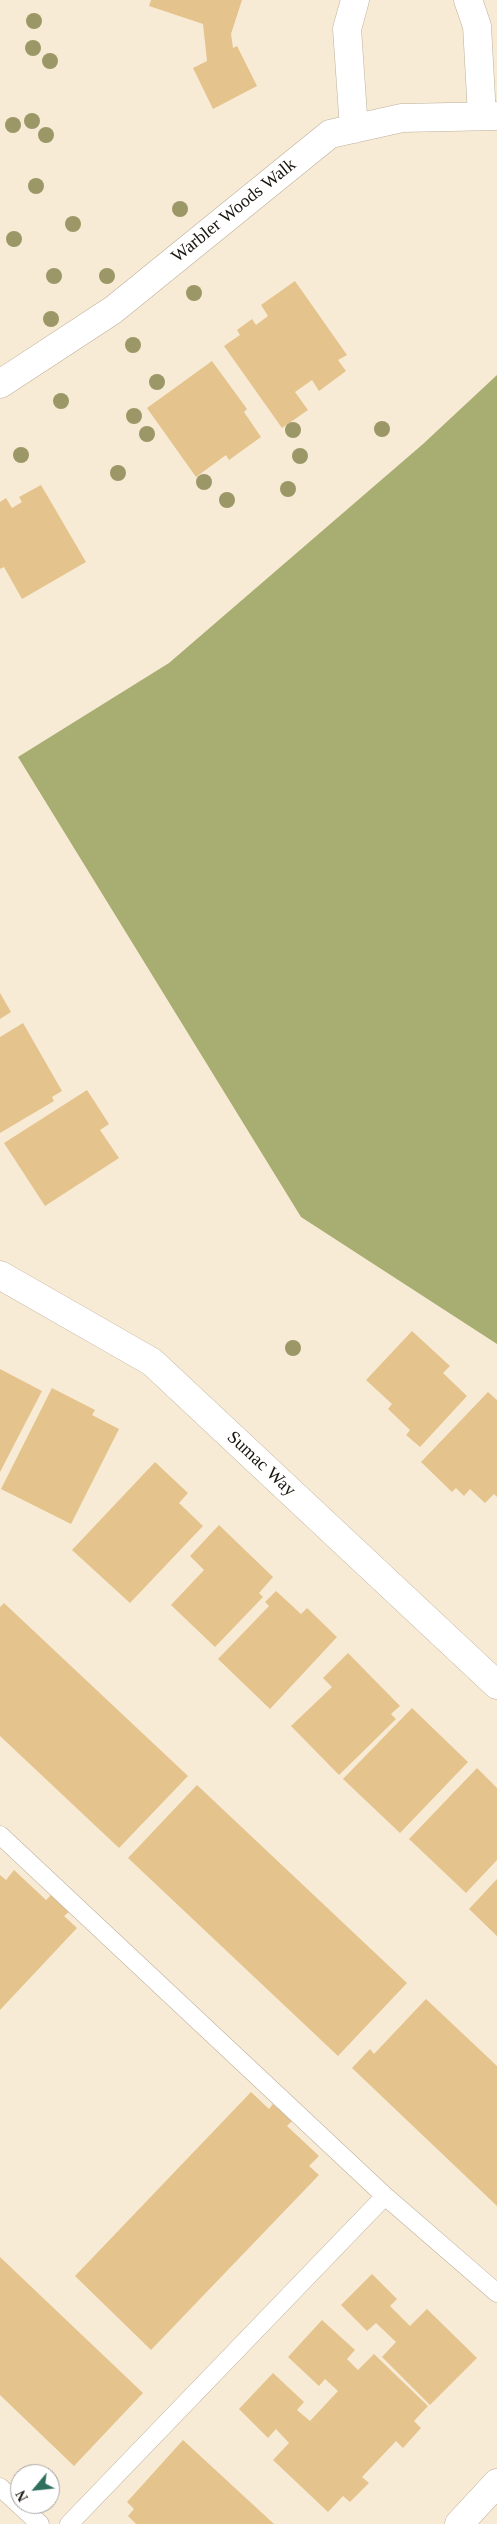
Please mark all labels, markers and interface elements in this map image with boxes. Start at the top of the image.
street label: Warbler Woods Walk [168,154,300,268]
street label: Sumac Way [222,1427,300,1501]
north arrow [10,2464,60,2514]
text: N [13,2488,31,2504]

